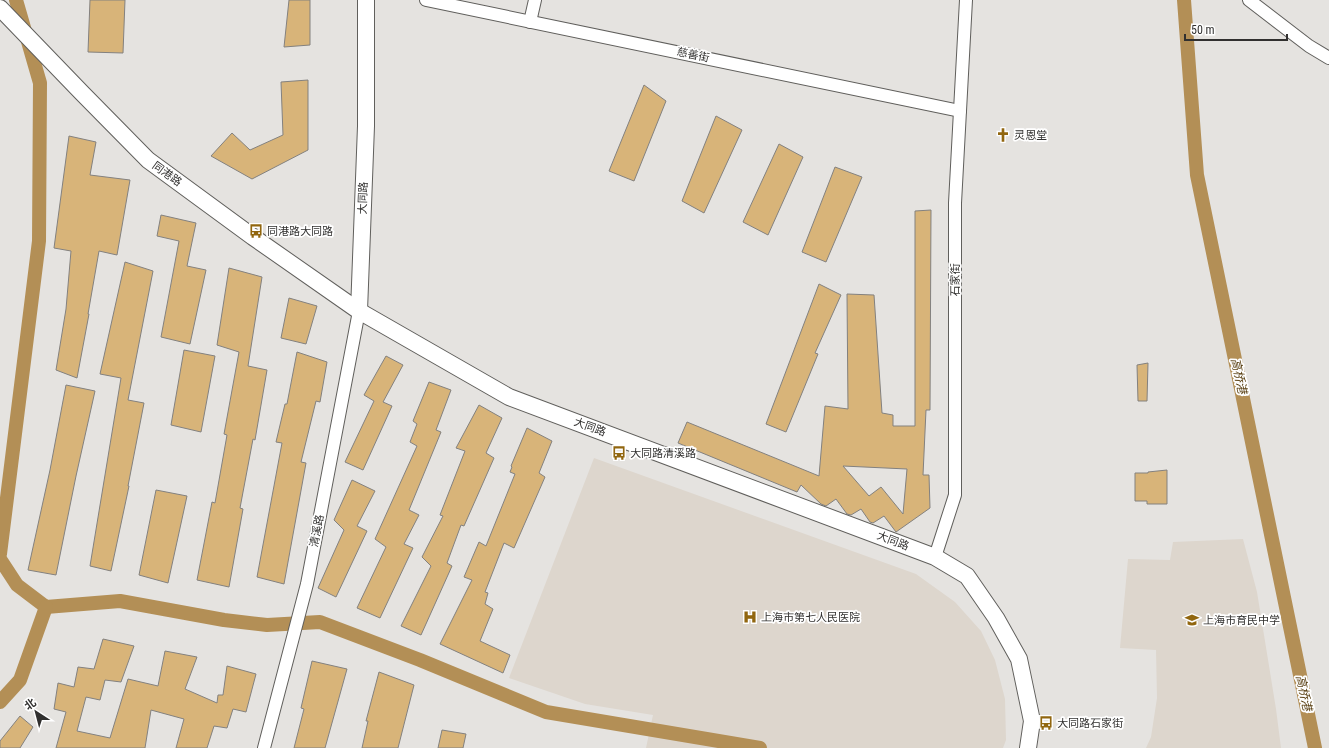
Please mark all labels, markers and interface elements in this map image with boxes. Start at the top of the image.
scale bar [1185,16,1287,42]
text: 50 m [1191,23,1215,37]
street label: 慈善街 [676,45,710,65]
church icon: 灵恩堂 [995,127,1011,143]
place label: 灵恩堂 [1014,129,1047,142]
street label: 同港路 [150,159,184,189]
street label: 大同路 [356,181,370,215]
bus stop icon: 同港路大同路 [248,223,264,239]
place label: 同港路大同路 [267,225,333,238]
street label: 石家街 [949,264,962,297]
water label: 高桥港 [1228,357,1250,397]
street label: 大同路 [572,415,608,439]
bus stop icon: 大同路清溪路 [611,445,627,461]
place label: 大同路清溪路 [630,447,696,460]
street label: 清溪路 [307,514,327,548]
street label: 大同路 [875,529,911,553]
hospital icon: 上海市第七人民医院 [742,609,758,625]
place label: 上海市第七人民医院 [761,611,860,624]
school or university icon: 上海市育民中学 [1184,612,1200,628]
place label: 上海市育民中学 [1203,614,1280,627]
water label: 高桥港 [1293,674,1315,714]
north arrow [16,692,56,732]
text: 北 [22,696,39,713]
bus stop icon: 大同路石家街 [1038,715,1054,731]
place label: 大同路石家街 [1057,717,1123,730]

